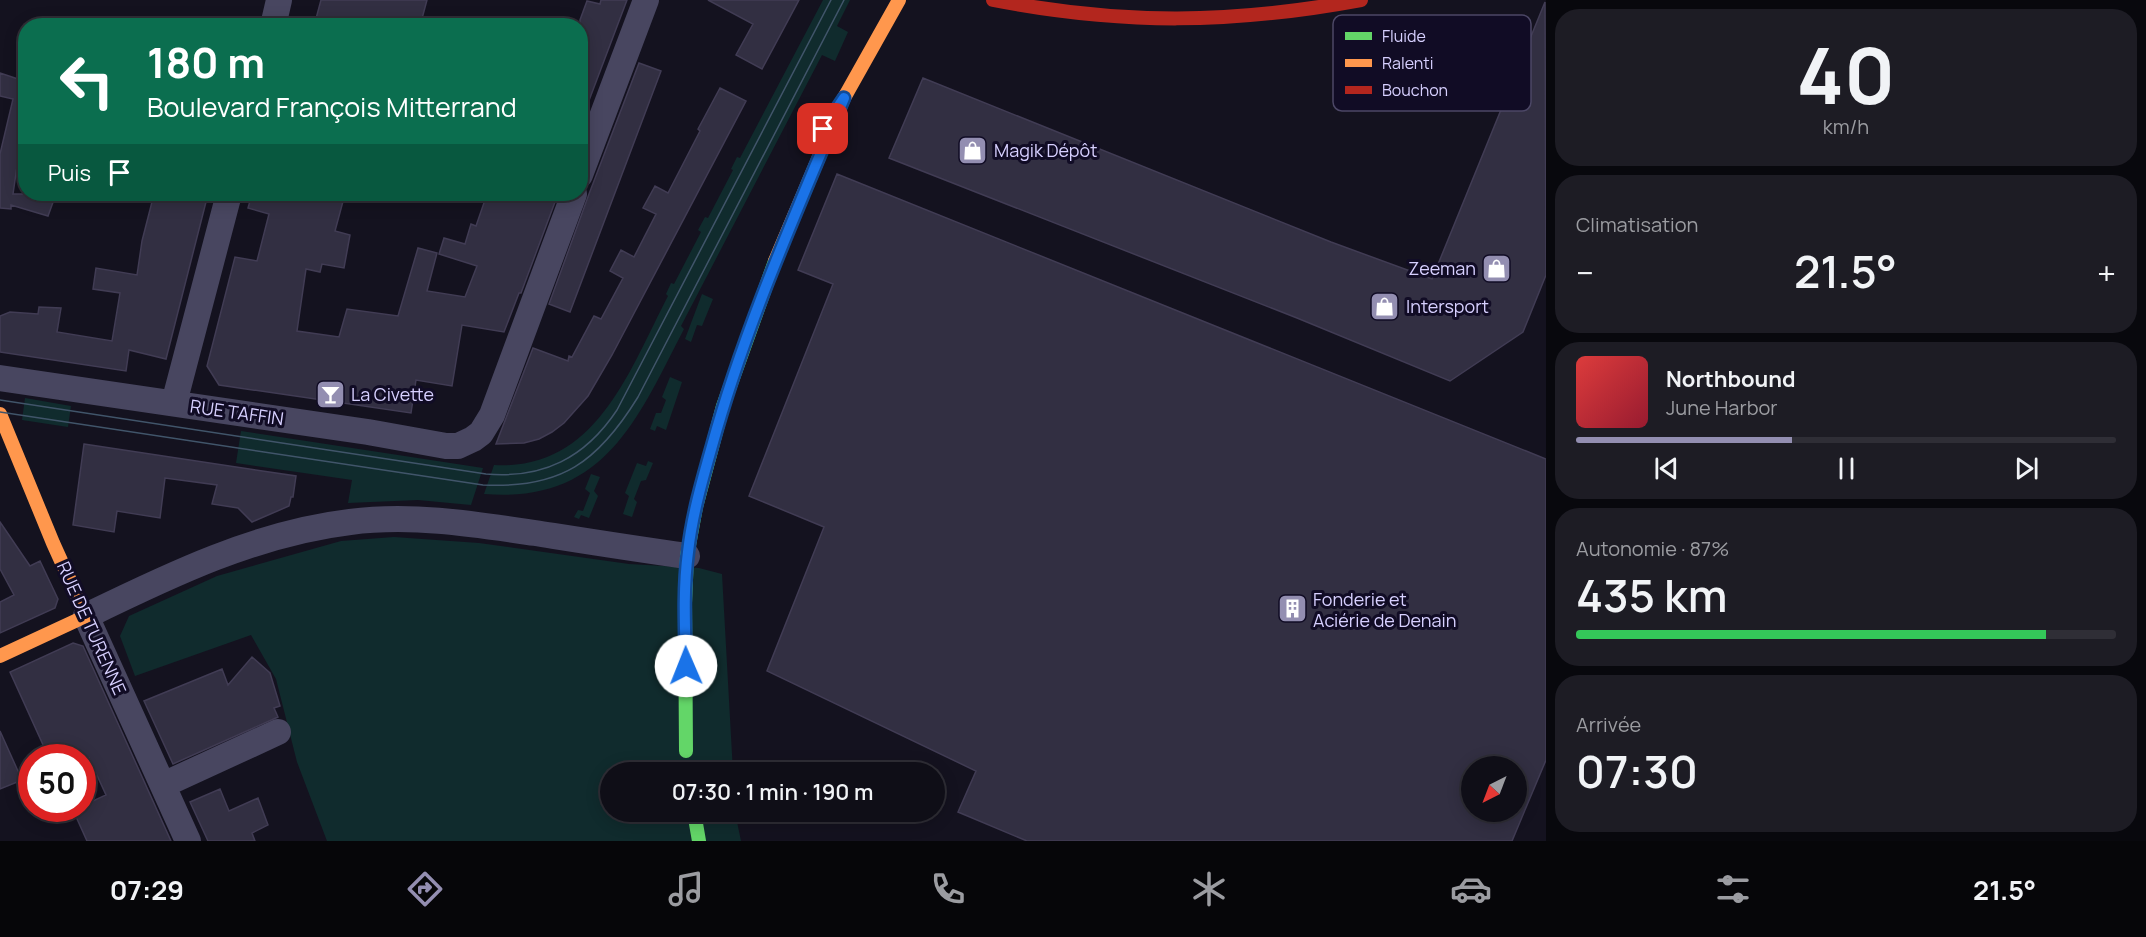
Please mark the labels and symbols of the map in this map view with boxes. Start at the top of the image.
legend [1333,15,1531,111]
text: Fluide [1382,25,1426,47]
text: Ralenti [1382,52,1433,74]
text: Bouchon [1382,79,1448,101]
pin [797,103,848,154]
shop icon: Magik Dépôt [957,134,989,166]
place label: Magik Dépôt [994,138,1097,162]
shop icon: Zeeman [1481,252,1513,284]
place label: Zeeman [1408,256,1476,280]
shop icon: Intersport [1369,290,1401,322]
place label: Intersport [1406,294,1489,318]
bar icon: La Civette [314,378,346,410]
place label: La Civette [351,382,434,406]
street label: RUE TAFFIN [189,394,285,430]
street label: RUE DE TURENNE [52,557,132,699]
place label: Fonderie et Aciérie de Denain [1313,587,1456,632]
building icon: Fonderie et Aciérie de Denain [1276,593,1308,625]
position arrow [654,634,718,698]
speed limit sign: 50 [18,744,96,822]
north arrow [1461,756,1527,822]

